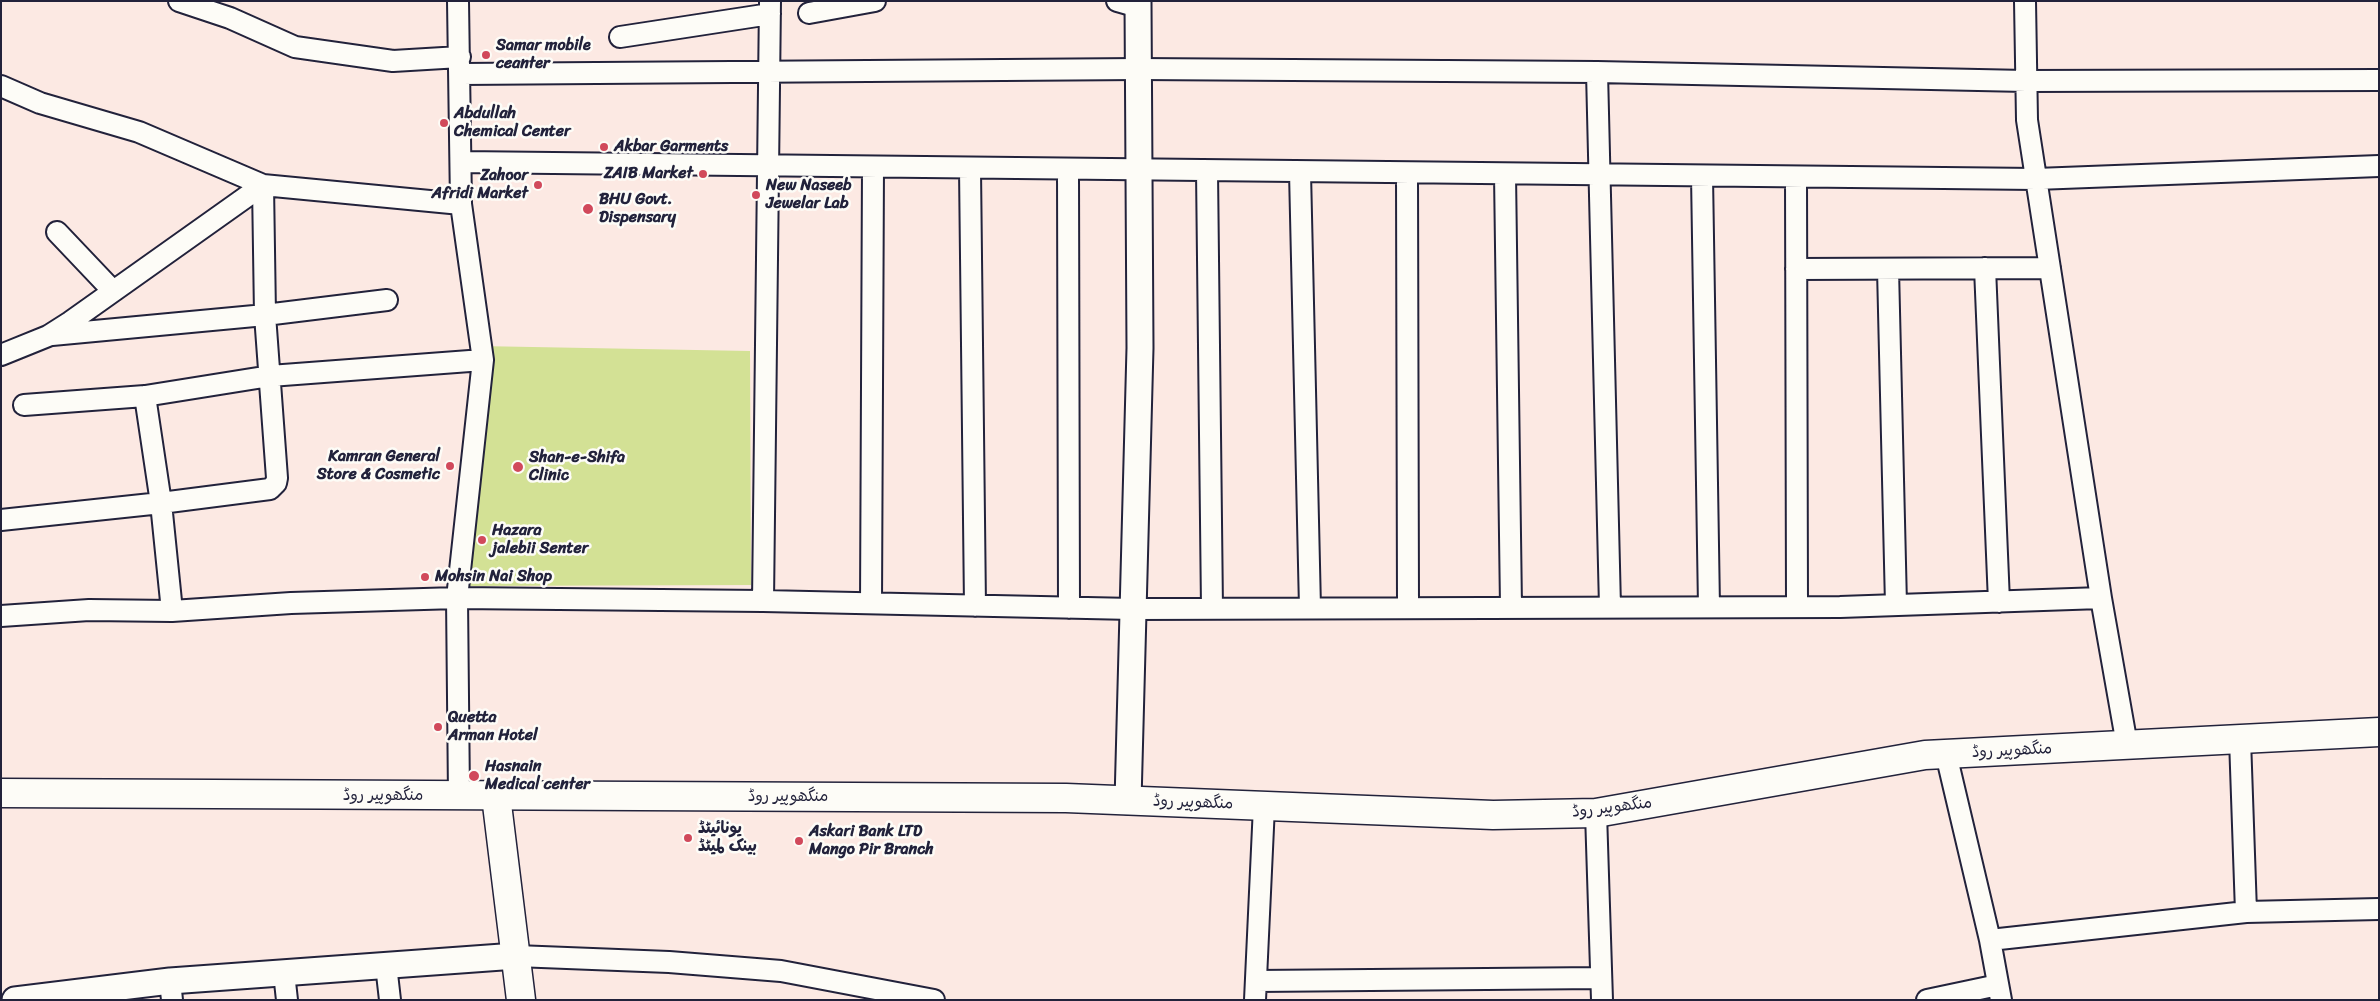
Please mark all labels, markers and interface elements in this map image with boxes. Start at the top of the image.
place label: Samar mobile ceanter [496,36,591,74]
marker: Samar mobile ceanter [480,49,492,61]
place label: Abdullah Chemical Center [454,104,571,142]
marker: Abdullah Chemical Center [438,117,450,129]
place label: Akbar Garments [614,137,728,157]
marker: Akbar Garments [598,141,610,153]
place label: ZAIB Market [604,164,693,184]
place label: Zahoor Afridi Market [432,166,528,204]
marker: ZAIB Market [697,168,709,180]
place label: New Naseeb Jewelar Lab [766,176,851,214]
marker: Zahoor Afridi Market [532,179,544,191]
marker: New Naseeb Jewelar Lab [750,189,762,201]
place label: BHU Govt. Dispensary [599,190,676,228]
marker: BHU Govt. Dispensary [581,202,595,216]
place label: Kamran General Store & Cosmetic [317,447,440,485]
place label: Shan-e-Shifa Clinic [529,448,625,486]
marker: Kamran General Store & Cosmetic [444,460,456,472]
marker: Shan-e-Shifa Clinic [511,460,525,474]
place label: Hazara jalebii Senter [492,521,588,559]
marker: Hazara jalebii Senter [476,534,488,546]
place label: Mohsin Nai Shop [435,567,552,587]
marker: Mohsin Nai Shop [419,571,431,583]
place label: Quetta Arman Hotel [448,708,537,746]
marker: Quetta Arman Hotel [432,721,444,733]
street label: منگھوپیر روڈ [1971,739,2053,763]
place label: Hasnain Medical center [485,757,590,795]
marker: Hasnain Medical center [467,769,481,783]
street label: منگھوپیر روڈ [343,786,423,806]
street label: منگھوپیر روڈ [748,787,828,807]
street label: منگھوپیر روڈ [1152,792,1234,814]
street label: منگھوپیر روڈ [1571,794,1653,822]
place label: یونائیٹڈ بینک لمیٹڈ [698,819,757,857]
place label: Askari Bank LTD Mango Pir Branch [809,822,934,860]
marker: یونائیٹڈ بینک لمیٹڈ [682,832,694,844]
marker: Askari Bank LTD Mango Pir Branch [793,835,805,847]

